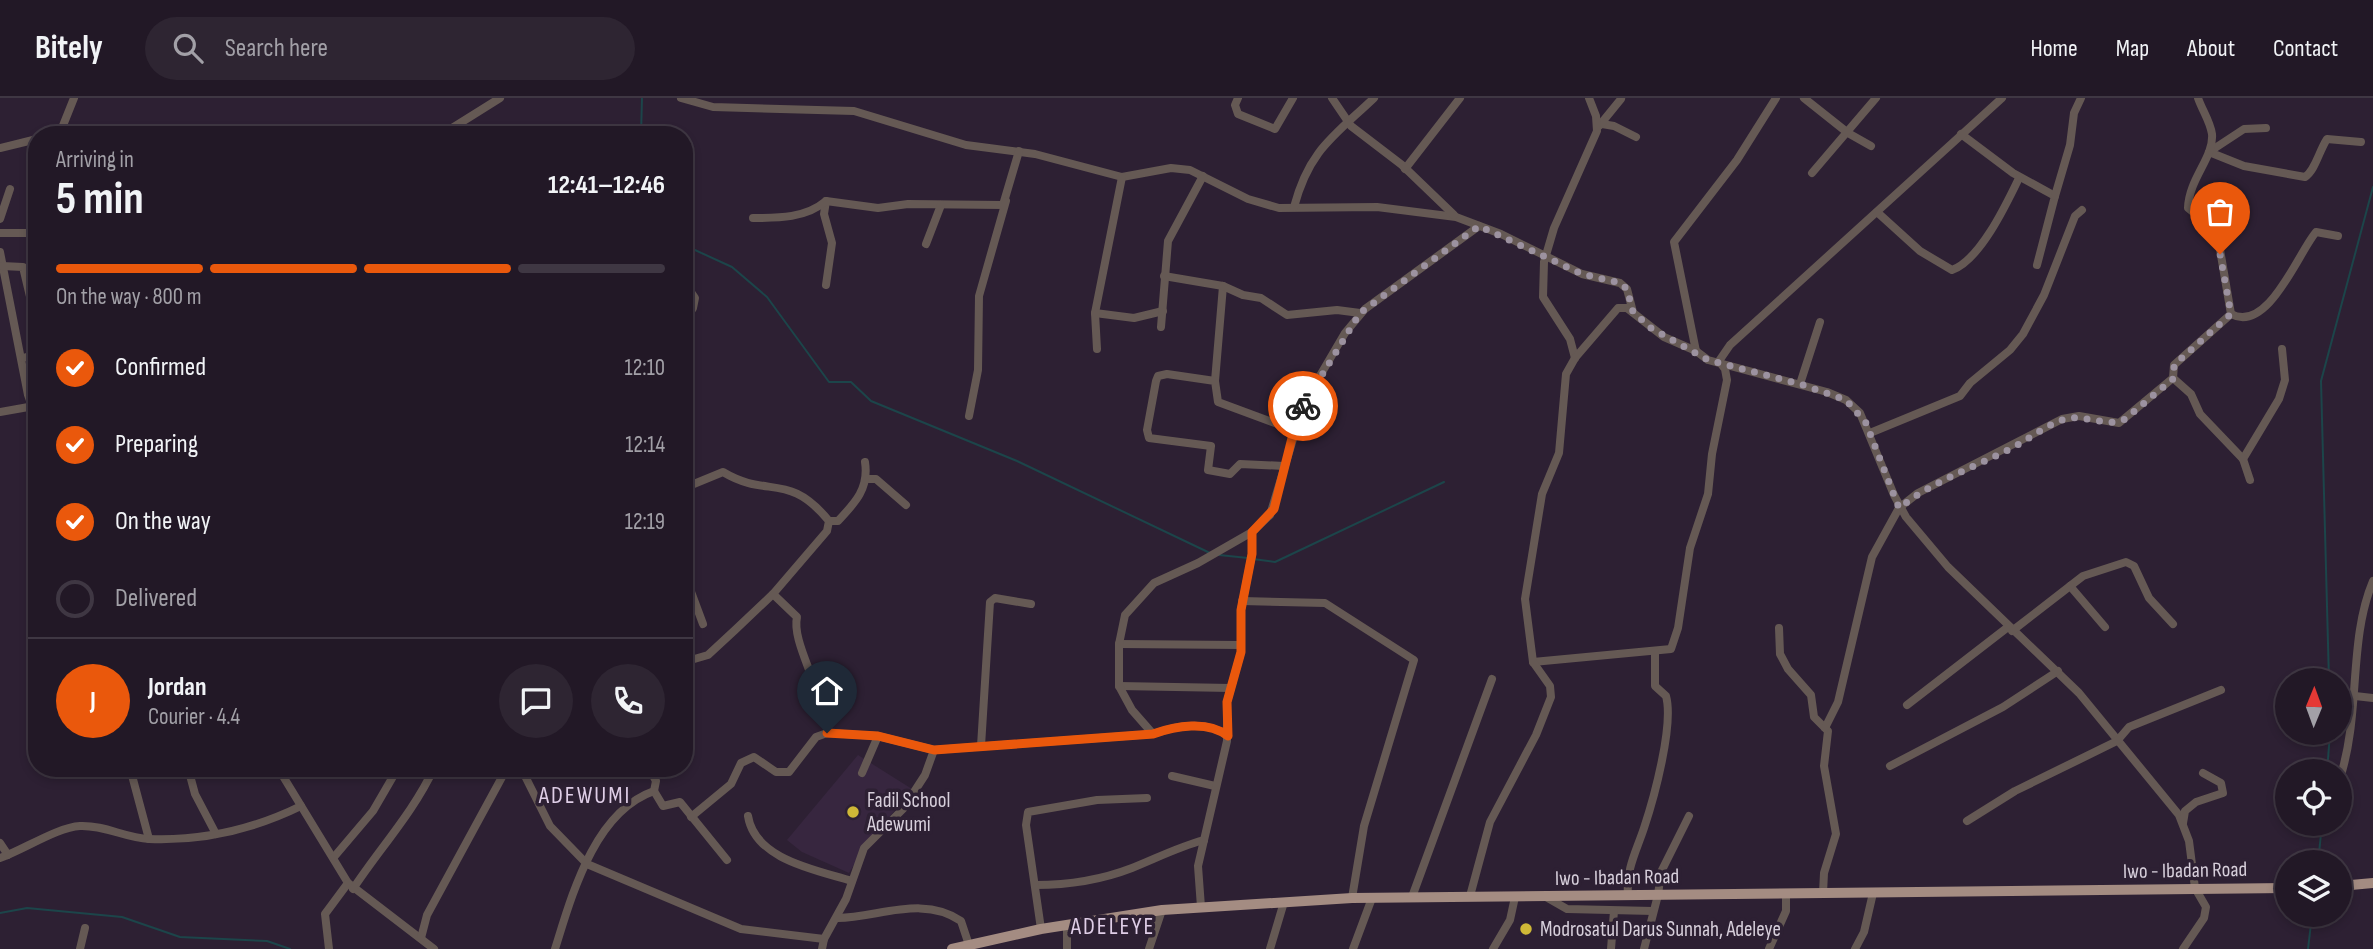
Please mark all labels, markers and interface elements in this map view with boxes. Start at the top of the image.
search box [145,17,635,80]
text: Bitely [35,28,103,68]
icon: search [169,29,207,67]
text: Search here [225,33,328,64]
text: Home [2030,34,2078,63]
text: Map [2116,34,2149,63]
text: About [2187,34,2235,63]
text: Contact [2273,34,2338,63]
text: Arriving in [56,146,134,174]
text: 12:41–12:46 [548,170,665,201]
text: 5 min [56,172,144,227]
pin [2190,182,2250,254]
icon: bag [2201,193,2239,231]
text: On the way · 800 m [56,283,202,311]
icon: check [56,349,94,387]
text: Confirmed [115,352,206,383]
text: 12:10 [625,354,665,382]
courier [1268,371,1338,441]
icon: bike [1284,387,1322,425]
icon: check [56,426,94,464]
text: Preparing [115,429,198,460]
text: 12:14 [625,431,665,459]
icon: check [56,503,94,541]
text: On the way [115,506,211,537]
text: 12:19 [625,508,665,536]
text: Delivered [115,583,197,614]
pin [797,661,857,733]
button: chat [499,664,573,738]
button: phone [591,664,665,738]
north arrow [2275,668,2352,746]
map controls [2275,668,2352,927]
text: Jordan [148,672,206,703]
icon: home [808,672,846,710]
text: J [90,686,96,717]
text: Courier · 4.4 [148,703,240,731]
button: locate [2275,759,2352,836]
district label: ADEWUMI [538,781,631,810]
place label: Fadil School Adewumi [866,788,950,837]
marker: Fadil School Adewumi [845,804,861,820]
button: layers [2275,850,2352,927]
street label: Iwo - Ibadan Road [2123,857,2247,884]
street label: Iwo - Ibadan Road [1555,864,1679,891]
district label: ADELEYE [1070,912,1155,941]
place label: Modrosatul Darus Sunnah, Adeleye [1540,917,1781,942]
marker: Modrosatul Darus Sunnah, Adeleye [1518,921,1534,937]

